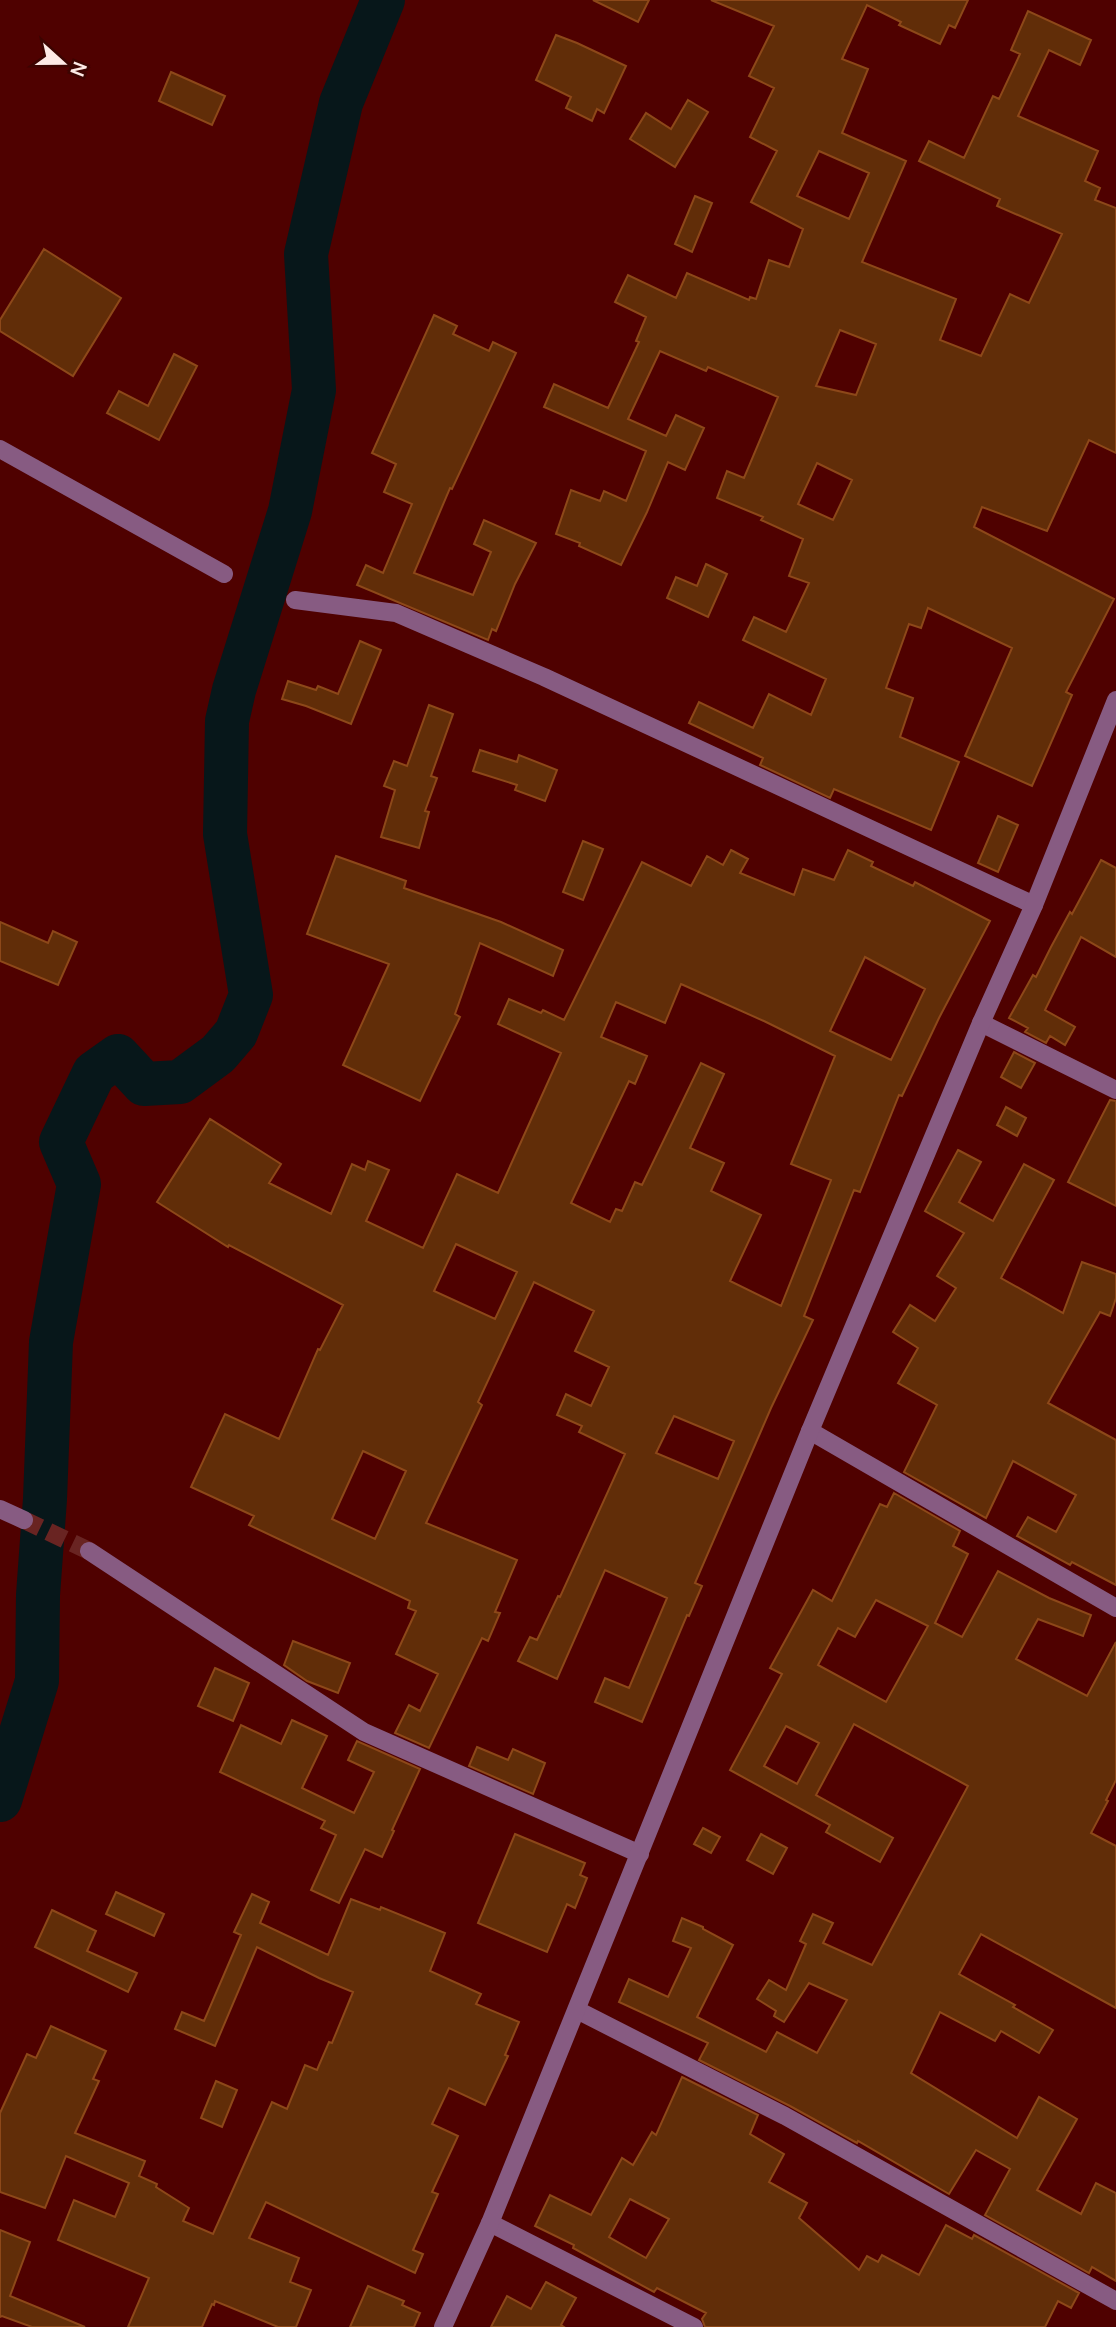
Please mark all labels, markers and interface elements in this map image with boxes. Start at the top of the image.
north arrow [28,28,98,98]
text: N [64,58,93,80]

